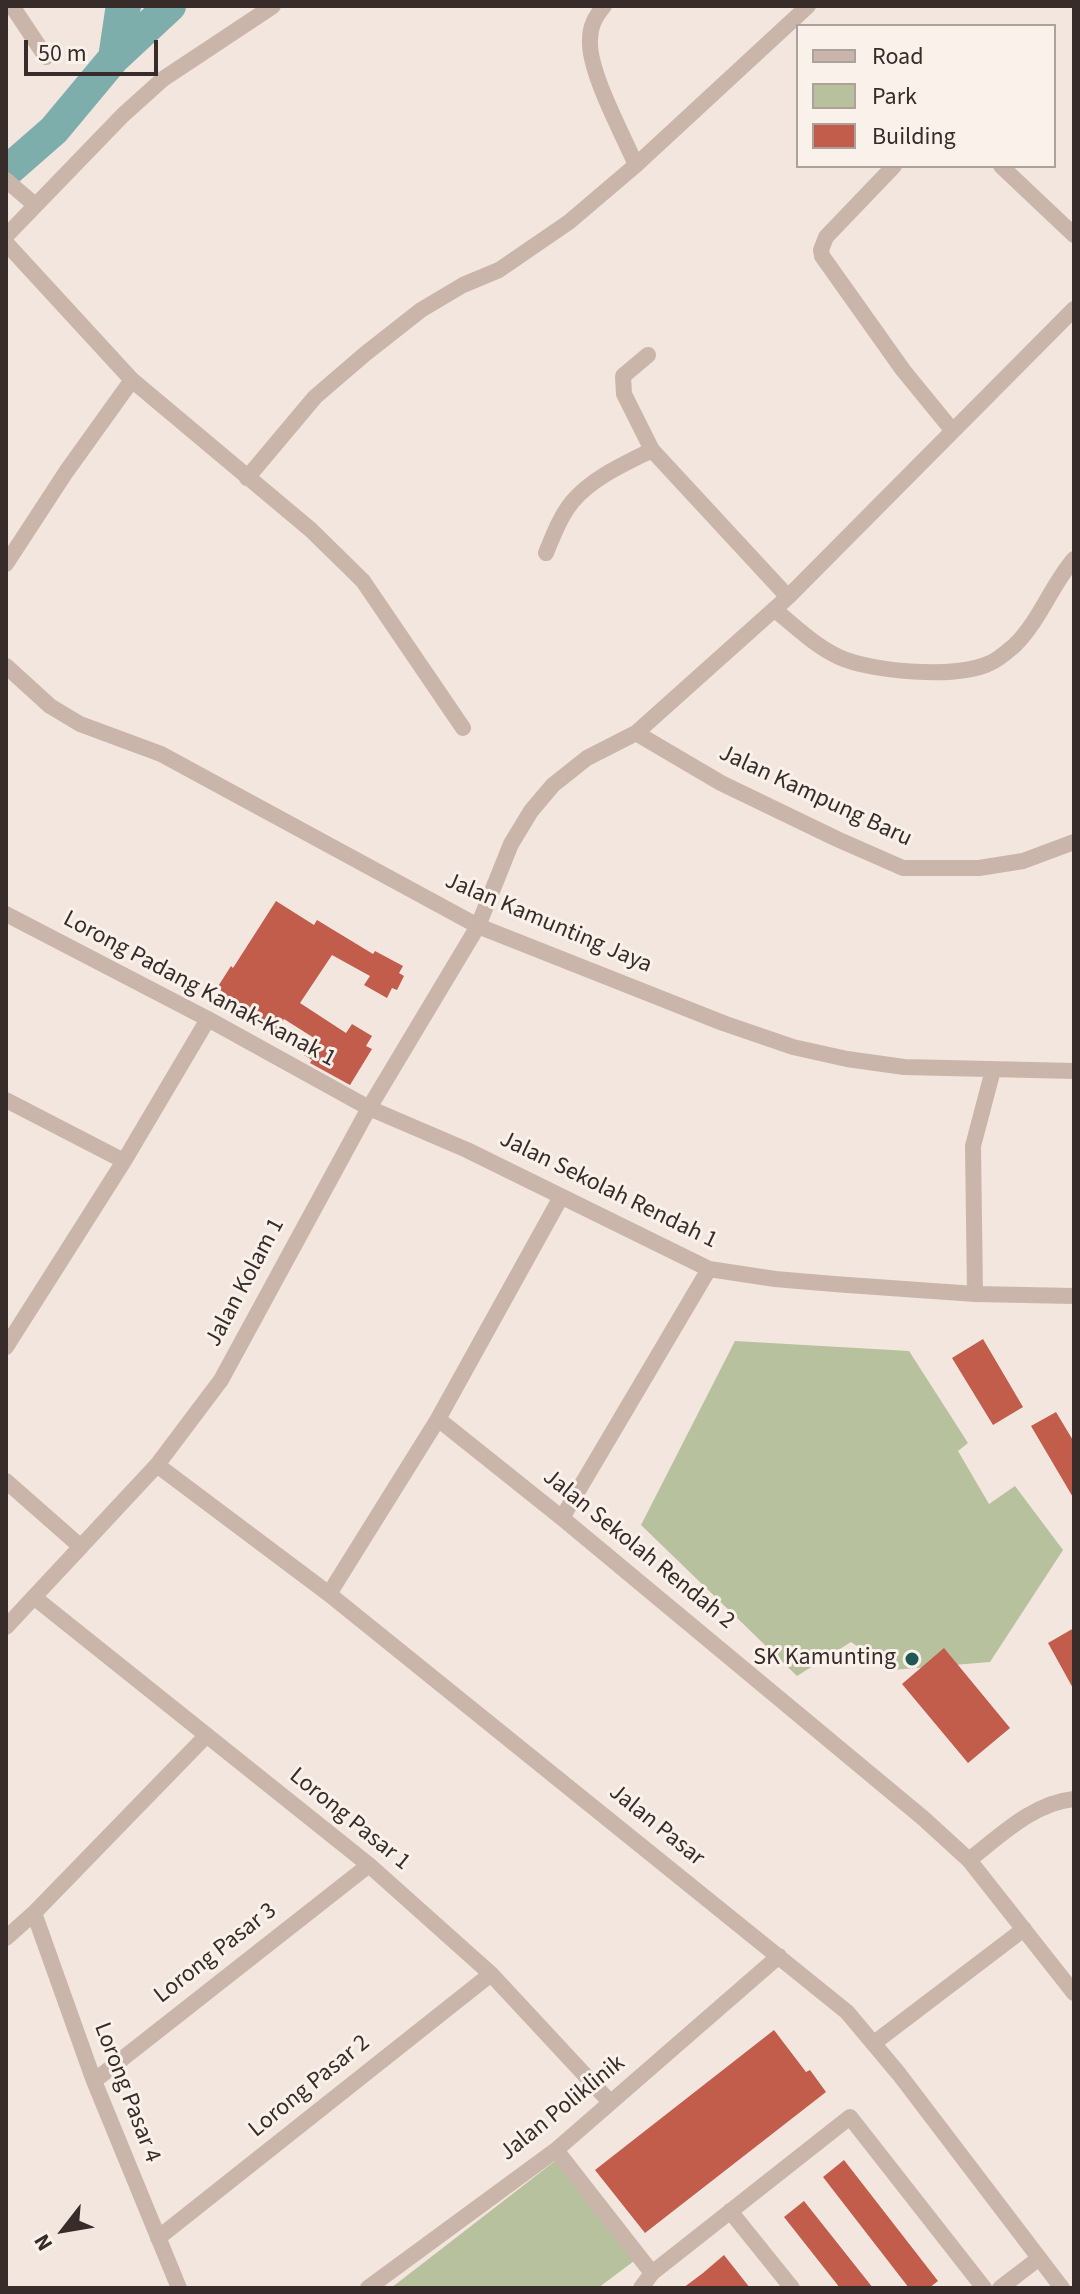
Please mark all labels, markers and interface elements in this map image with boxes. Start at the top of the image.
scale bar [28,24,162,74]
legend [796,24,1056,168]
text: 50 m [38,36,87,71]
text: Road [872,39,924,74]
text: Park [872,79,917,114]
text: Building [872,119,956,154]
street label: Jalan Kampung Baru [714,740,916,854]
street label: Jalan Kamunting Jaya [440,867,656,981]
street label: Lorong Padang Kanak-Kanak 1 [58,906,340,1074]
street label: Jalan Sekolah Rendah 1 [494,1126,722,1256]
street label: Jalan Kolam 1 [200,1214,292,1352]
street label: Jalan Sekolah Rendah 2 [536,1464,740,1636]
place label: SK Kamunting [753,1645,896,1673]
marker: SK Kamunting [903,1650,921,1668]
street label: Lorong Pasar 1 [283,1762,415,1878]
street label: Jalan Pasar [602,1779,710,1873]
street label: Lorong Pasar 3 [149,1897,283,2011]
street label: Lorong Pasar 4 [86,2019,166,2167]
street label: Lorong Pasar 2 [244,2029,376,2145]
street label: Jalan Poliklinik [495,2050,631,2168]
north arrow [24,2190,104,2270]
text: N [26,2228,61,2257]

